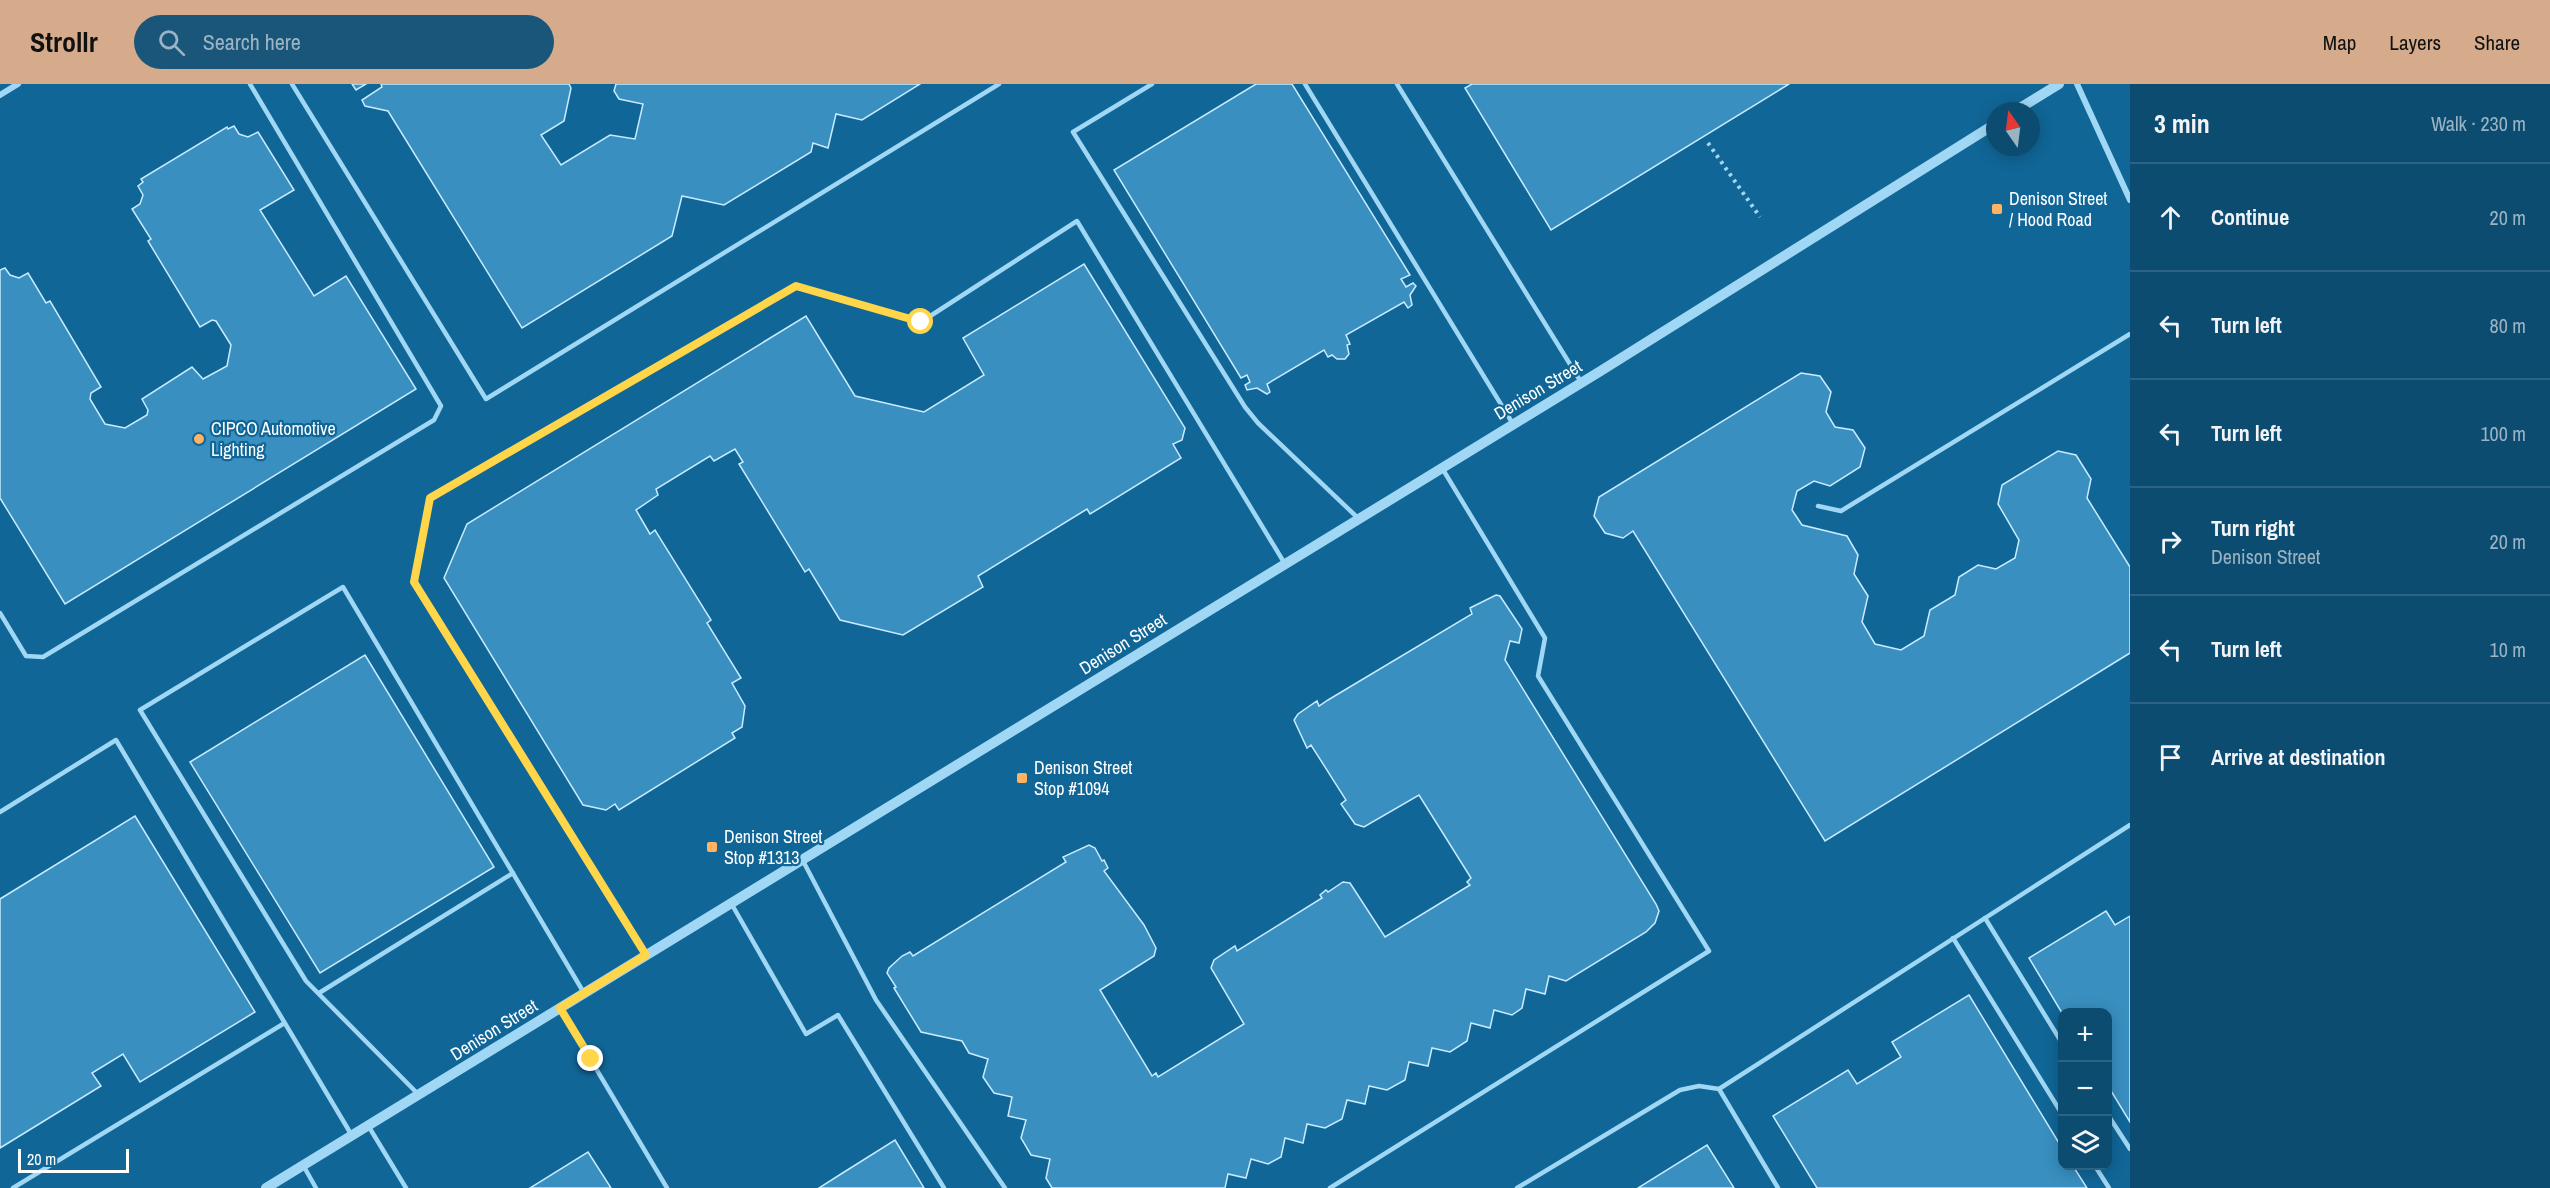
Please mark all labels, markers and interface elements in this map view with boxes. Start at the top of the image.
search box [134,15,554,69]
text: Strollr [30,23,98,61]
icon: search [155,26,188,59]
text: Search here [203,27,301,57]
text: Map [2323,28,2356,57]
text: Layers [2389,28,2441,57]
text: Share [2474,28,2520,57]
north arrow [1986,102,2040,156]
text: 3 min [2154,106,2210,141]
text: Walk · 230 m [2431,110,2526,137]
place label: Denison Street / Hood Road [2009,186,2107,232]
icon: ahead [2154,201,2187,234]
marker: Denison Street / Hood Road [1990,202,2004,216]
text: Continue [2211,202,2289,232]
text: 20 m [2490,204,2526,231]
route start [907,308,933,334]
icon: left [2154,309,2187,342]
text: Turn left [2211,310,2282,340]
text: 80 m [2490,312,2526,339]
street label: Denison Street [1489,353,1586,426]
place label: CIPCO Automotive Lighting [211,416,336,462]
icon: left [2154,417,2187,450]
text: Turn left [2211,418,2282,448]
text: 100 m [2480,420,2526,447]
marker: CIPCO Automotive Lighting [192,432,206,446]
text: Turn right [2211,513,2295,543]
icon: right [2154,525,2187,558]
text: 20 m [2490,528,2526,555]
text: Denison Street [2211,543,2320,570]
street label: Denison Street [1074,607,1171,680]
icon: left [2154,633,2187,666]
text: Turn left [2211,634,2282,664]
text: 10 m [2490,636,2526,663]
icon: arrive [2154,741,2187,774]
text: Arrive at destination [2211,742,2385,772]
place label: Denison Street Stop #1094 [1034,755,1132,801]
marker: Denison Street Stop #1094 [1015,771,1029,785]
place label: Denison Street Stop #1313 [724,824,822,870]
marker: Denison Street Stop #1313 [705,840,719,854]
street label: Denison Street [445,993,542,1066]
map controls [2058,1008,2112,1170]
button: + [2058,1008,2112,1062]
route end [577,1045,603,1071]
button: − [2058,1062,2112,1116]
button: layers [2058,1116,2112,1170]
scale bar [18,1146,129,1174]
text: 20 m [27,1148,56,1170]

